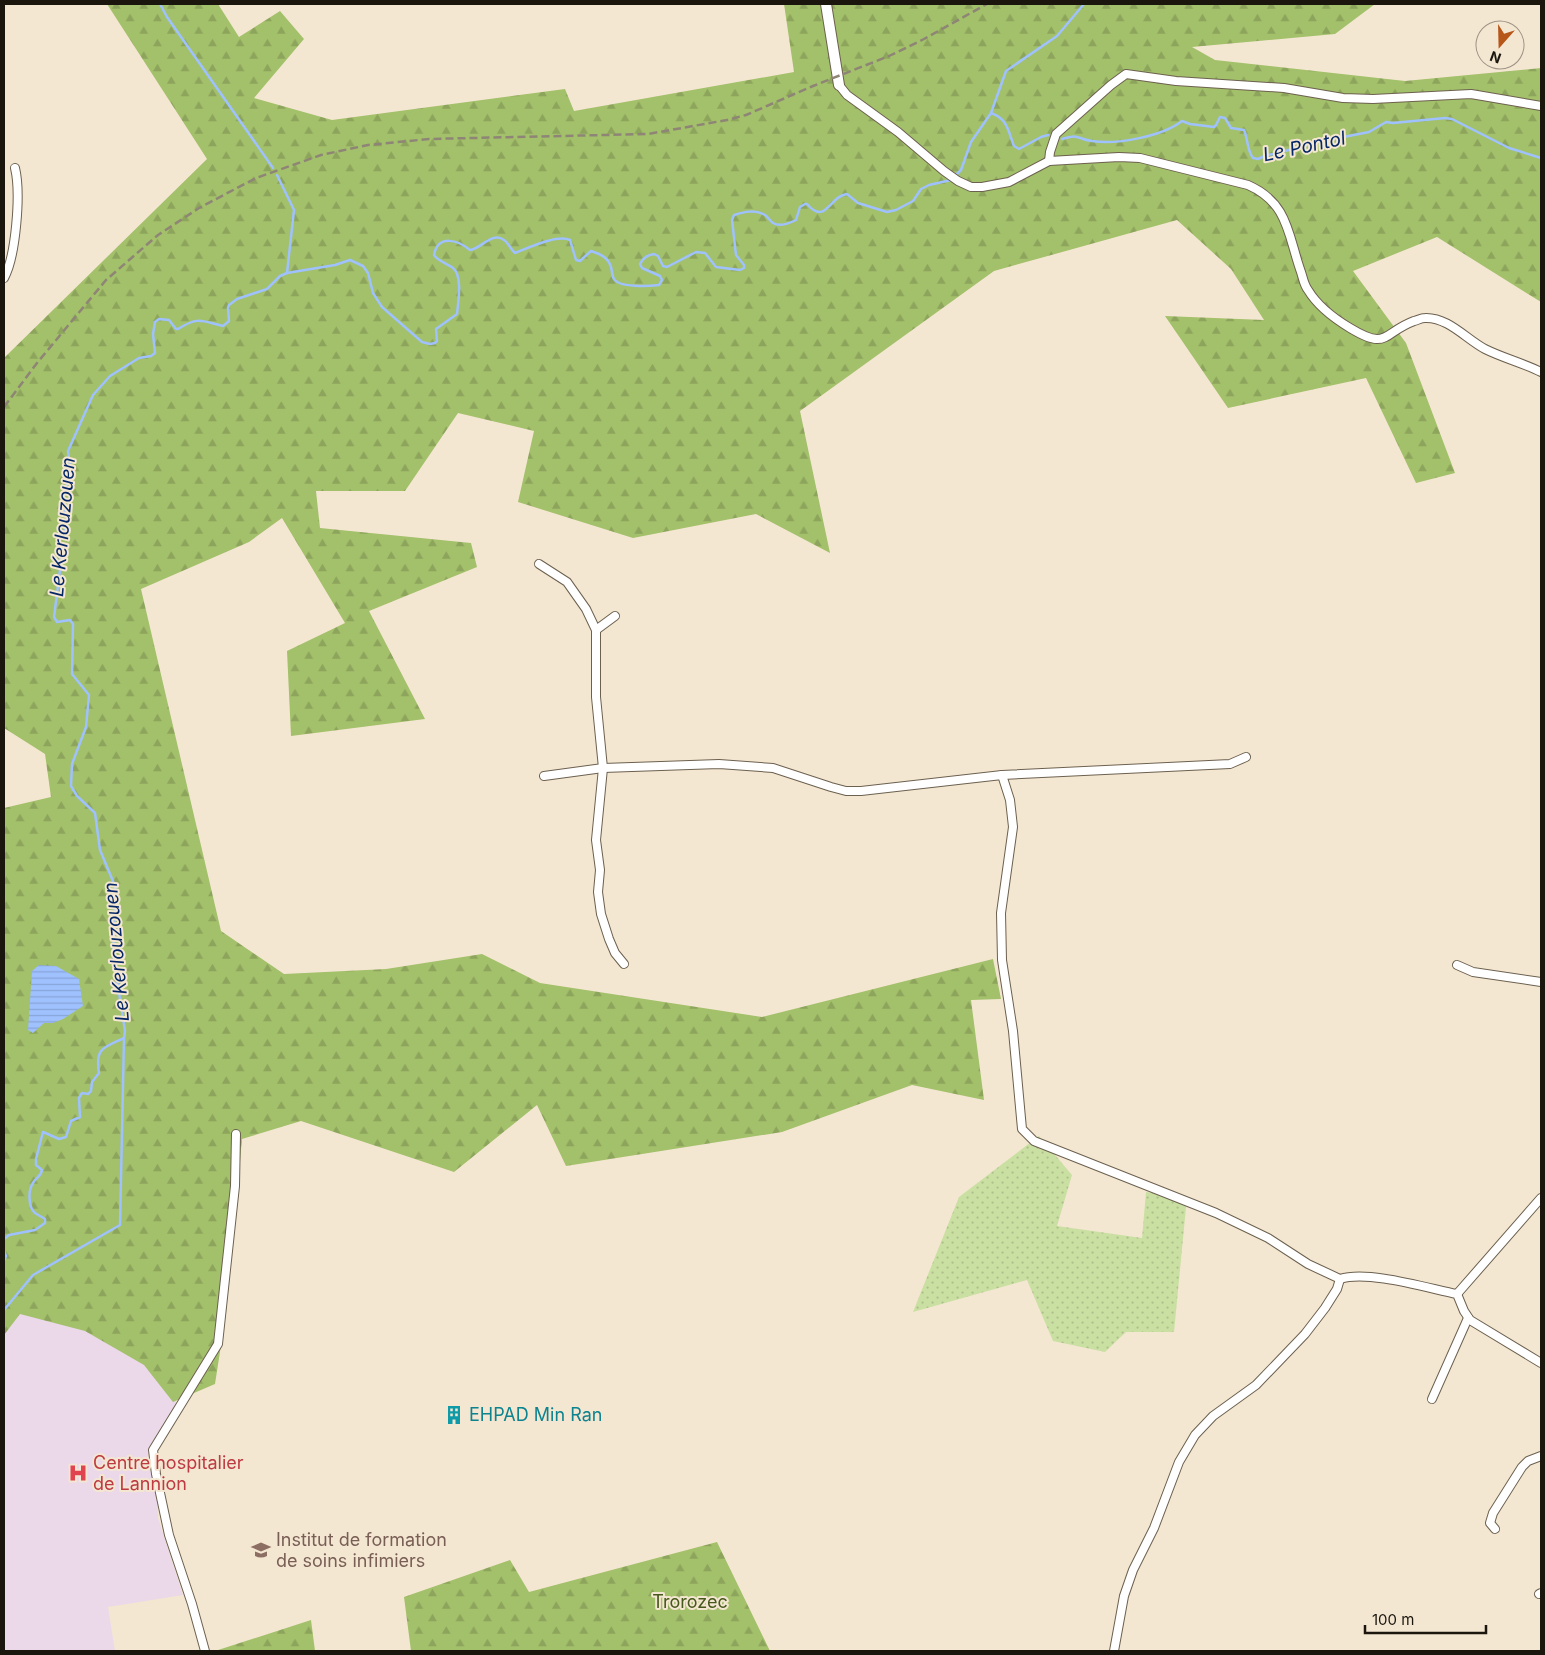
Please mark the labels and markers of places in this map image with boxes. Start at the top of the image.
building icon: EHPAD Min Ran [443,1404,465,1426]
place label: EHPAD Min Ran [469,1404,602,1425]
place label: Centre hospitalier de Lannion [93,1452,244,1494]
hospital icon: Centre hospitalier de Lannion [67,1462,89,1484]
place label: Institut de formation de soins infimiers [276,1529,447,1571]
school or university icon: Institut de formation de soins infimiers [250,1539,272,1561]

